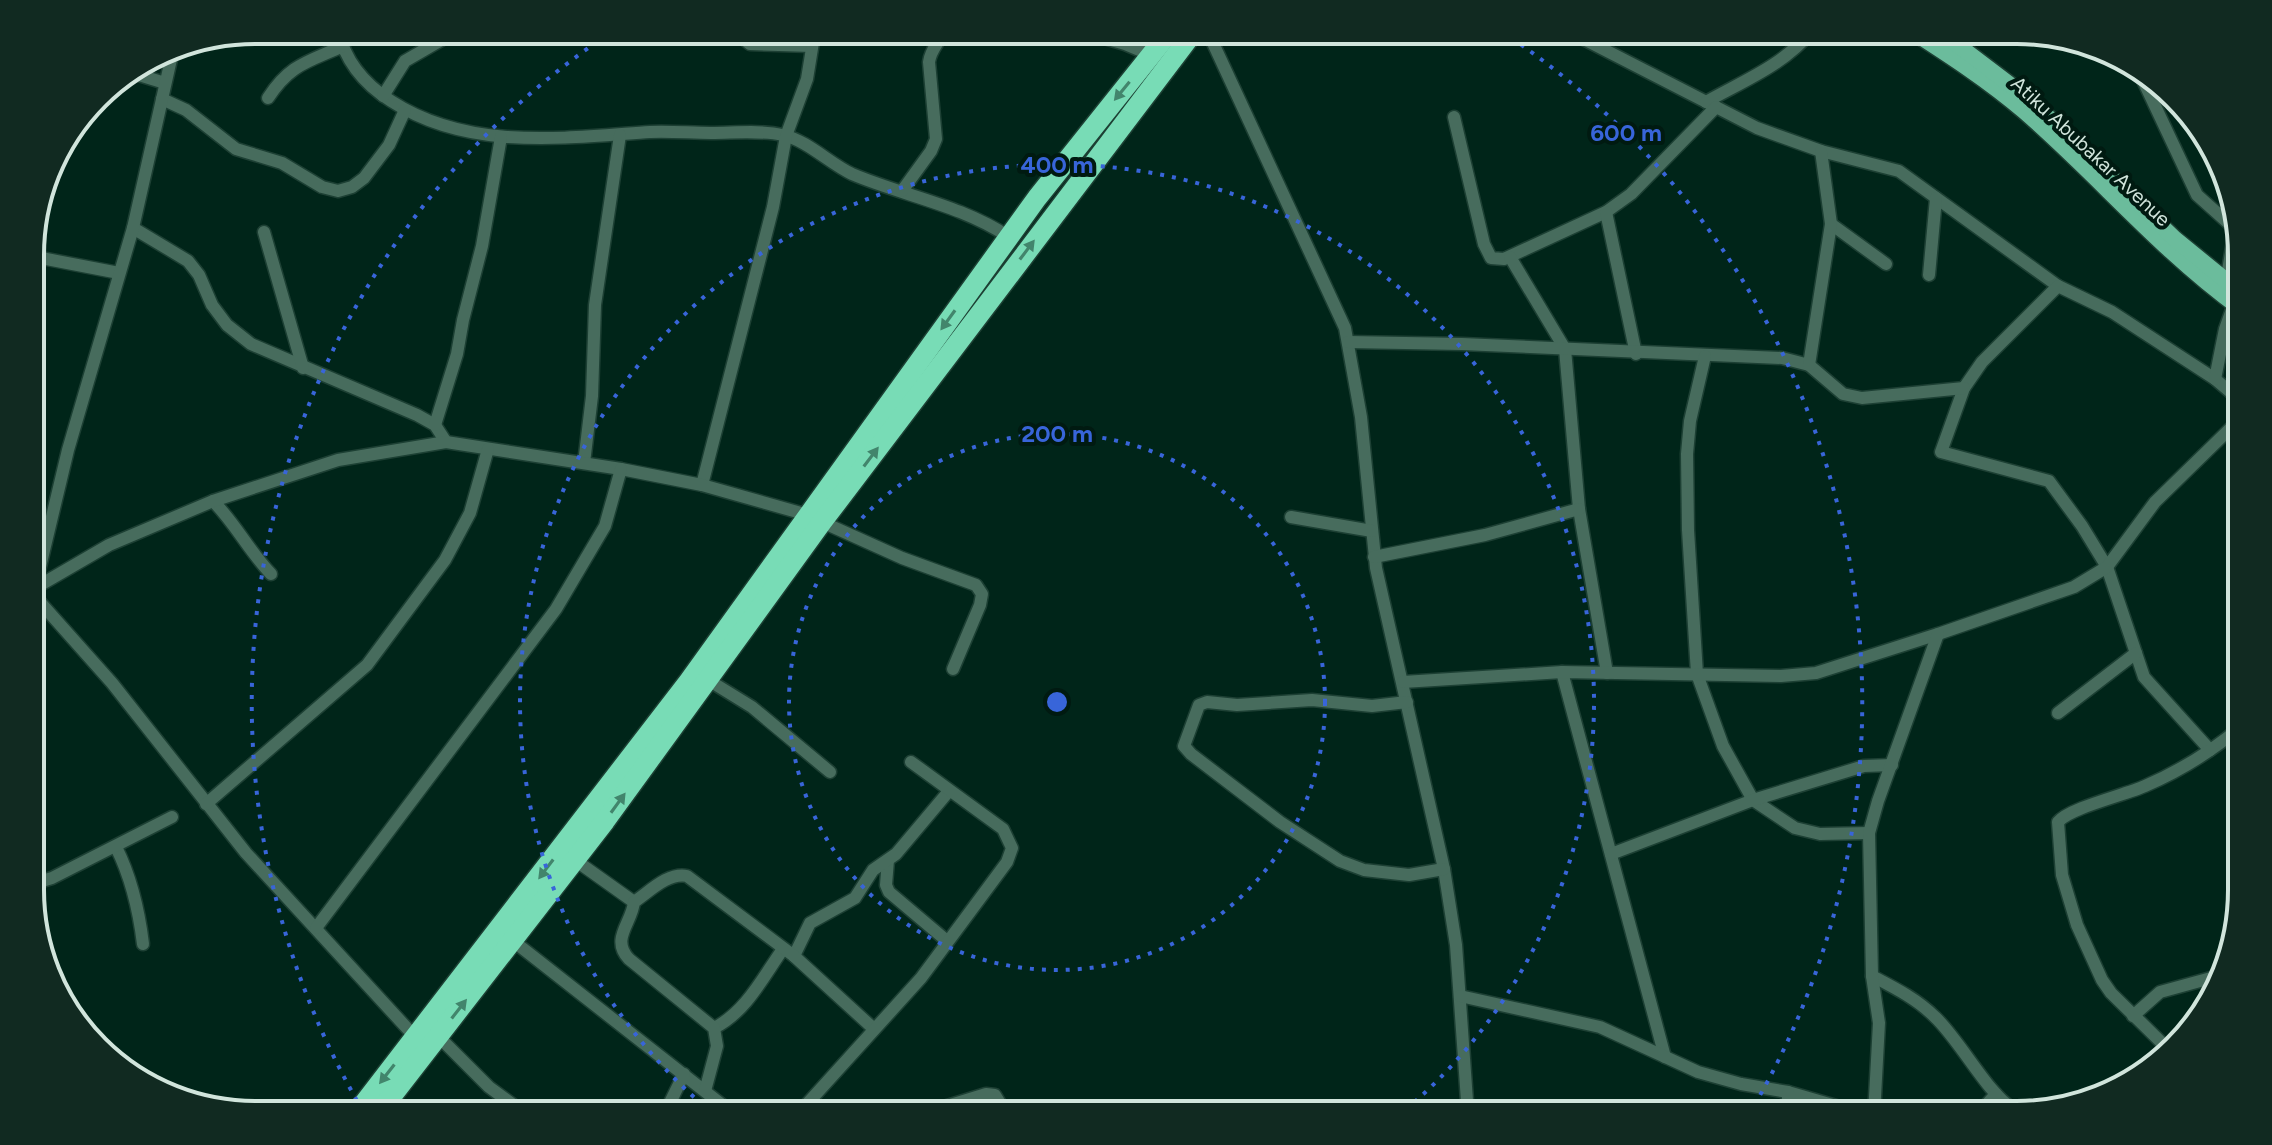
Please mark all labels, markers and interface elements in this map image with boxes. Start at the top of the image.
street label: Atiku Abubakar Avenue [2006,71,2176,231]
one-way arrow [1114,81,1131,101]
text: 600 m [1590,118,1662,147]
text: 400 m [1021,150,1093,179]
one-way arrow [1019,239,1035,261]
one-way arrow [941,310,956,331]
text: 200 m [1021,419,1093,448]
one-way arrow [862,447,878,468]
centre of rings [1043,688,1071,716]
one-way arrow [610,792,626,814]
one-way arrow [539,859,555,879]
one-way arrow [451,999,467,1019]
one-way arrow [379,1064,396,1084]

